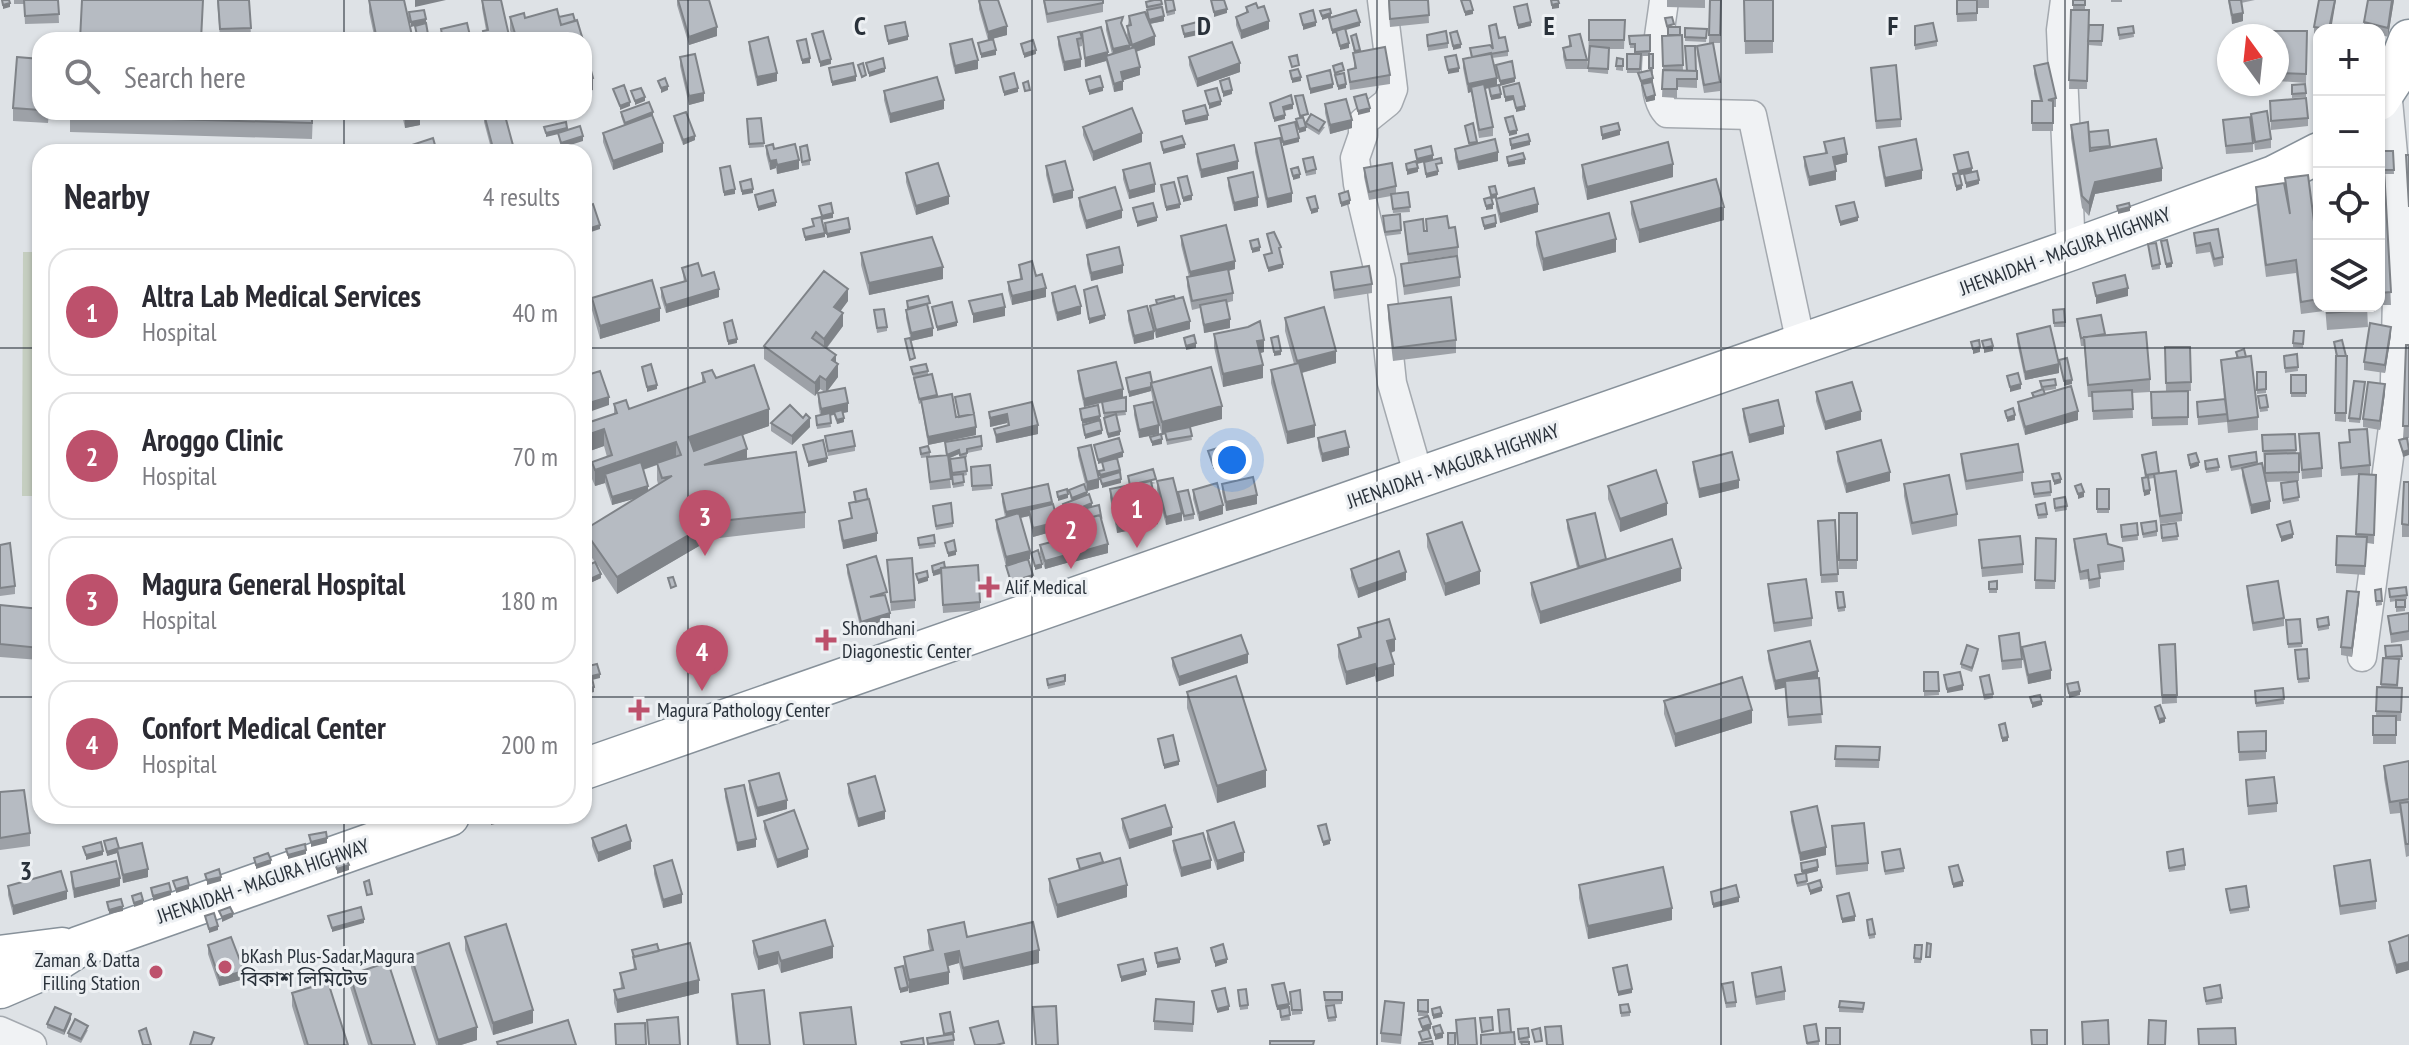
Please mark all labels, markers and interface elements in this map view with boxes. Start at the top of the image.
text: C [854,9,866,42]
text: D [1197,9,1211,42]
text: E [1543,9,1555,42]
text: F [1888,9,1899,42]
north arrow [2217,24,2289,96]
map controls [2313,24,2385,312]
button: + [2313,24,2385,96]
search box [32,32,592,120]
icon: search [60,54,104,98]
text: Search here [124,57,246,96]
button: − [2313,96,2385,168]
button: locate [2313,168,2385,240]
text: Nearby [64,174,149,218]
text: 4 results [483,180,560,213]
street label: JHENAIDAH - MAGURA HIGHWAY [1955,201,2174,302]
button: layers [2313,240,2385,312]
text: Altra Lab Medical Services [142,276,421,315]
text: 1 [86,296,98,329]
text: 40 m [512,296,558,329]
text: Hospital [142,315,217,348]
street label: JHENAIDAH - MAGURA HIGHWAY [1343,417,1562,515]
text: Aroggo Clinic [142,420,283,459]
text: 2 [86,440,98,473]
text: 70 m [512,440,558,473]
your location [1212,440,1252,480]
text: Hospital [142,459,217,492]
pin: 1 [1111,482,1163,548]
pin: 3 [679,490,731,556]
pin: 2 [1045,503,1097,569]
text: Magura General Hospital [142,564,405,603]
place label: Alif Medical [1005,574,1087,600]
marker: Alif Medical [980,578,998,596]
text: 3 [86,584,98,617]
text: 180 m [500,584,558,617]
text: Hospital [142,603,217,636]
place label: Shondhani Diagonestic Center [842,615,972,664]
pin: 4 [676,625,728,691]
marker: Shondhani Diagonestic Center [817,631,835,649]
place label: Magura Pathology Center [657,697,831,723]
marker: Magura Pathology Center [628,699,650,721]
text: Confort Medical Center [142,708,386,747]
text: 4 [86,728,98,761]
text: 200 m [500,728,558,761]
text: Hospital [142,747,217,780]
street label: JHENAIDAH - MAGURA HIGHWAY [153,832,372,930]
text: 3 [20,854,32,887]
place label: bKash Plus-Sadar,Magura বিকাশ লিমিটেড [240,943,415,992]
place label: Zaman & Datta Filling Station [35,947,140,996]
marker: bKash Plus-Sadar,Magura বিকাশ লিমিটেড [216,958,234,976]
marker: Zaman & Datta Filling Station [147,963,165,981]

